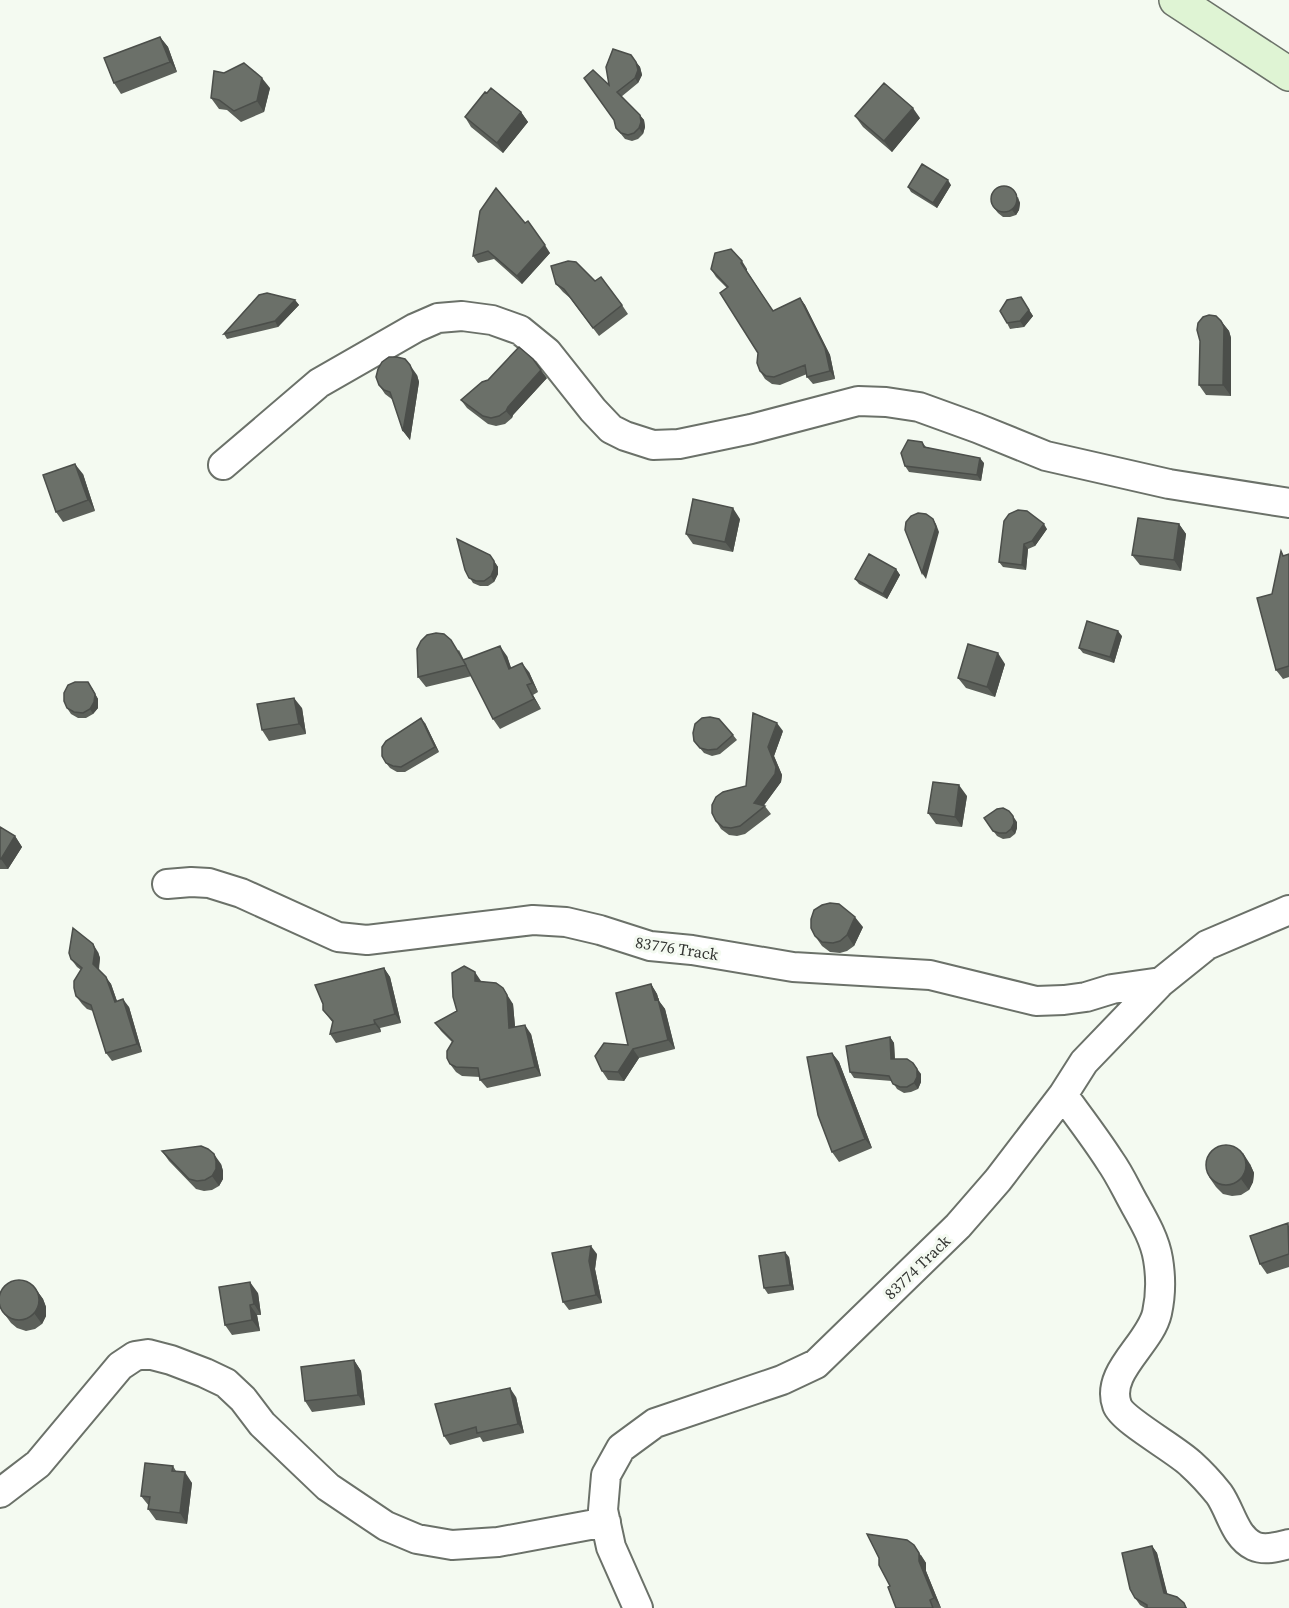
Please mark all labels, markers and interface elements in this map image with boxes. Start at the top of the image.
street label: 83776 Track [634,931,720,965]
street label: 83774 Track [879,1230,955,1304]

